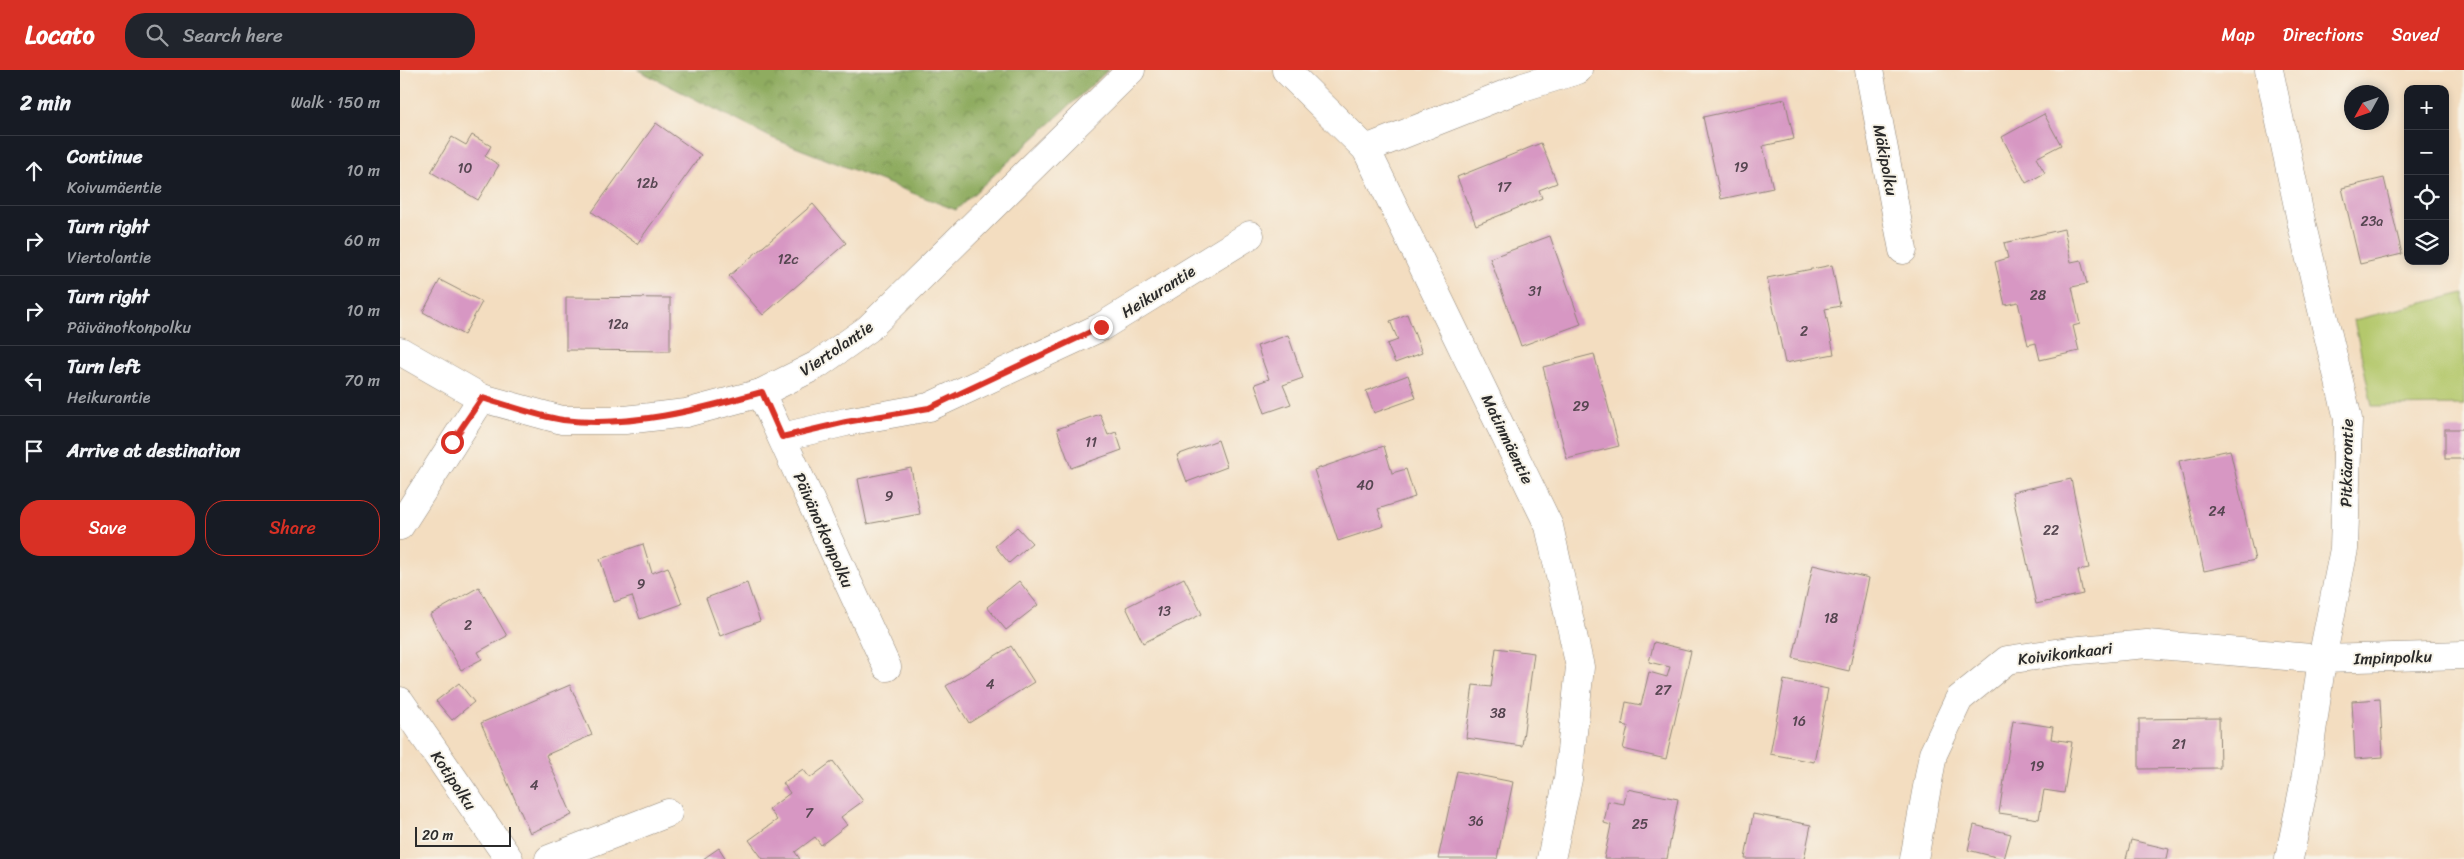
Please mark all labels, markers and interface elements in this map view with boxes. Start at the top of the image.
search box [125,13,475,58]
text: Locato [25,14,95,56]
text: Search here [183,19,283,52]
text: Map [2222,19,2255,51]
text: Directions [2283,19,2364,51]
text: Saved [2392,19,2439,51]
icon: search [143,21,171,49]
text: 2 min [20,84,71,122]
north arrow [2344,85,2389,130]
map controls [2404,85,2449,265]
button: + [2404,85,2449,130]
text: Walk · 150 m [291,88,380,117]
street label: Mäkipolku [1864,122,1907,199]
button: − [2404,130,2449,175]
text: Continue [67,140,143,173]
house number: 19 [1734,155,1749,180]
text: 10 m [347,156,380,185]
house number: 10 [458,156,473,181]
icon: ahead [20,157,48,185]
house number: 12b [636,171,658,196]
text: Koivumäentie [67,173,162,202]
house number: 17 [1497,175,1512,200]
button: locate [2404,175,2449,220]
house number: 23a [2361,209,2383,234]
text: Turn right [67,210,149,243]
button: layers [2404,220,2449,265]
text: 60 m [344,226,380,255]
icon: right [20,227,48,255]
text: Viertolantie [67,243,151,272]
house number: 12c [777,247,799,272]
street label: Heikurantie [1115,257,1202,326]
house number: 31 [1528,279,1542,304]
text: Turn right [67,280,149,313]
house number: 28 [2030,283,2047,308]
text: 10 m [347,296,380,325]
icon: right [20,297,48,325]
house number: 12a [607,312,629,337]
text: Päivänotkonpolku [67,313,191,342]
street label: Viertolantie [793,313,879,384]
route end [1090,316,1113,339]
house number: 2 [1800,319,1808,344]
text: Turn left [67,350,140,383]
text: 70 m [344,366,380,395]
icon: left [20,367,48,395]
text: Heikurantie [67,383,150,412]
street label: Matinmäentie [1473,389,1542,489]
house number: 29 [1573,394,1590,419]
street label: Pitkäarontie [2331,419,2362,507]
house number: 11 [1085,430,1097,455]
route start [441,431,464,454]
text: Arrive at destination [67,434,240,467]
icon: arrive [20,437,48,465]
street label: Päivänotkonpolku [785,468,862,593]
house number: 40 [1356,473,1374,498]
house number: 9 [885,484,894,509]
house number: 24 [2209,499,2226,524]
button: Save [20,500,195,556]
button: Share [205,500,380,556]
house number: 22 [2043,518,2059,543]
house number: 9 [637,572,646,597]
house number: 13 [1157,599,1171,624]
house number: 18 [1824,606,1839,631]
house number: 2 [464,613,472,638]
street label: Koivikonkaari [2016,633,2115,674]
street label: Impinpolku [2352,642,2433,673]
house number: 4 [986,672,995,697]
house number: 27 [1655,678,1672,703]
house number: 38 [1490,701,1507,726]
house number: 16 [1792,709,1806,734]
house number: 21 [2172,732,2186,757]
street label: Kotipolku [423,744,485,817]
house number: 19 [2030,754,2045,779]
house number: 4 [530,773,539,798]
house number: 7 [805,801,814,826]
house number: 36 [1468,809,1484,834]
house number: 25 [1632,812,1649,837]
text: 20 m [422,823,453,848]
scale bar [415,824,511,847]

